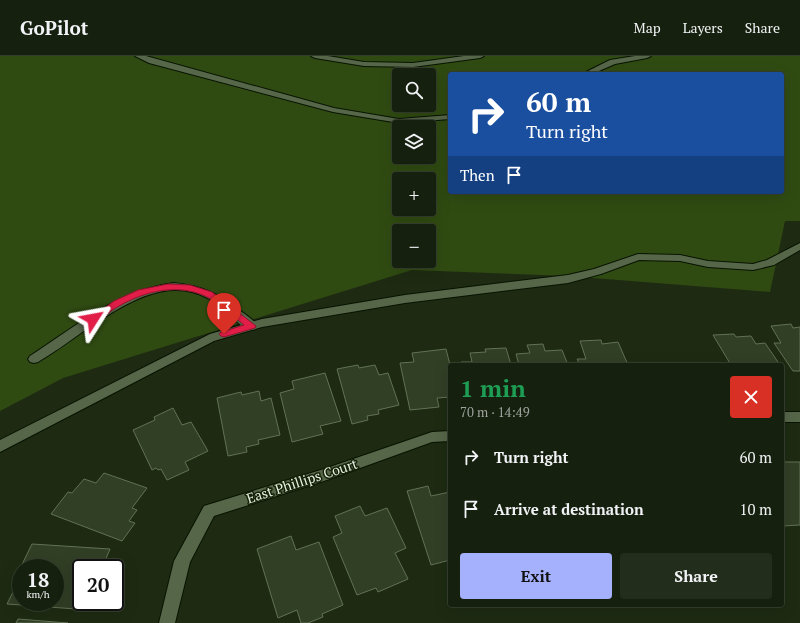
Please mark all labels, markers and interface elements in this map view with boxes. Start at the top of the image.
text: GoPilot [20,15,88,40]
text: Map [634,18,661,37]
text: Layers [683,18,723,37]
text: Share [745,18,780,37]
map controls [392,68,436,268]
button: search [392,68,436,112]
text: 60 m [526,83,591,120]
icon: right [460,88,512,140]
text: Turn right [526,119,608,143]
button: layers [392,120,436,164]
icon: arrive [503,164,525,186]
text: Then [460,165,495,185]
button: + [392,172,436,216]
button: − [392,224,436,268]
pin [207,293,241,334]
position arrow [72,298,114,340]
icon: arrive [213,299,235,321]
text: 1 min [460,372,526,404]
button: close [730,376,772,418]
text: 70 m · 14:49 [460,403,530,421]
icon: right [460,446,482,468]
text: Turn right [494,447,569,467]
text: 60 m [739,447,772,467]
street label: East Phillips Court [244,453,361,507]
icon: arrive [460,498,482,520]
text: Arrive at destination [494,499,644,519]
text: 10 m [739,499,772,519]
button: Exit [460,553,612,599]
button: Share [620,553,772,599]
speed limit sign: 20 [72,559,124,611]
text: 18 [27,566,49,593]
text: km/h [26,588,50,601]

